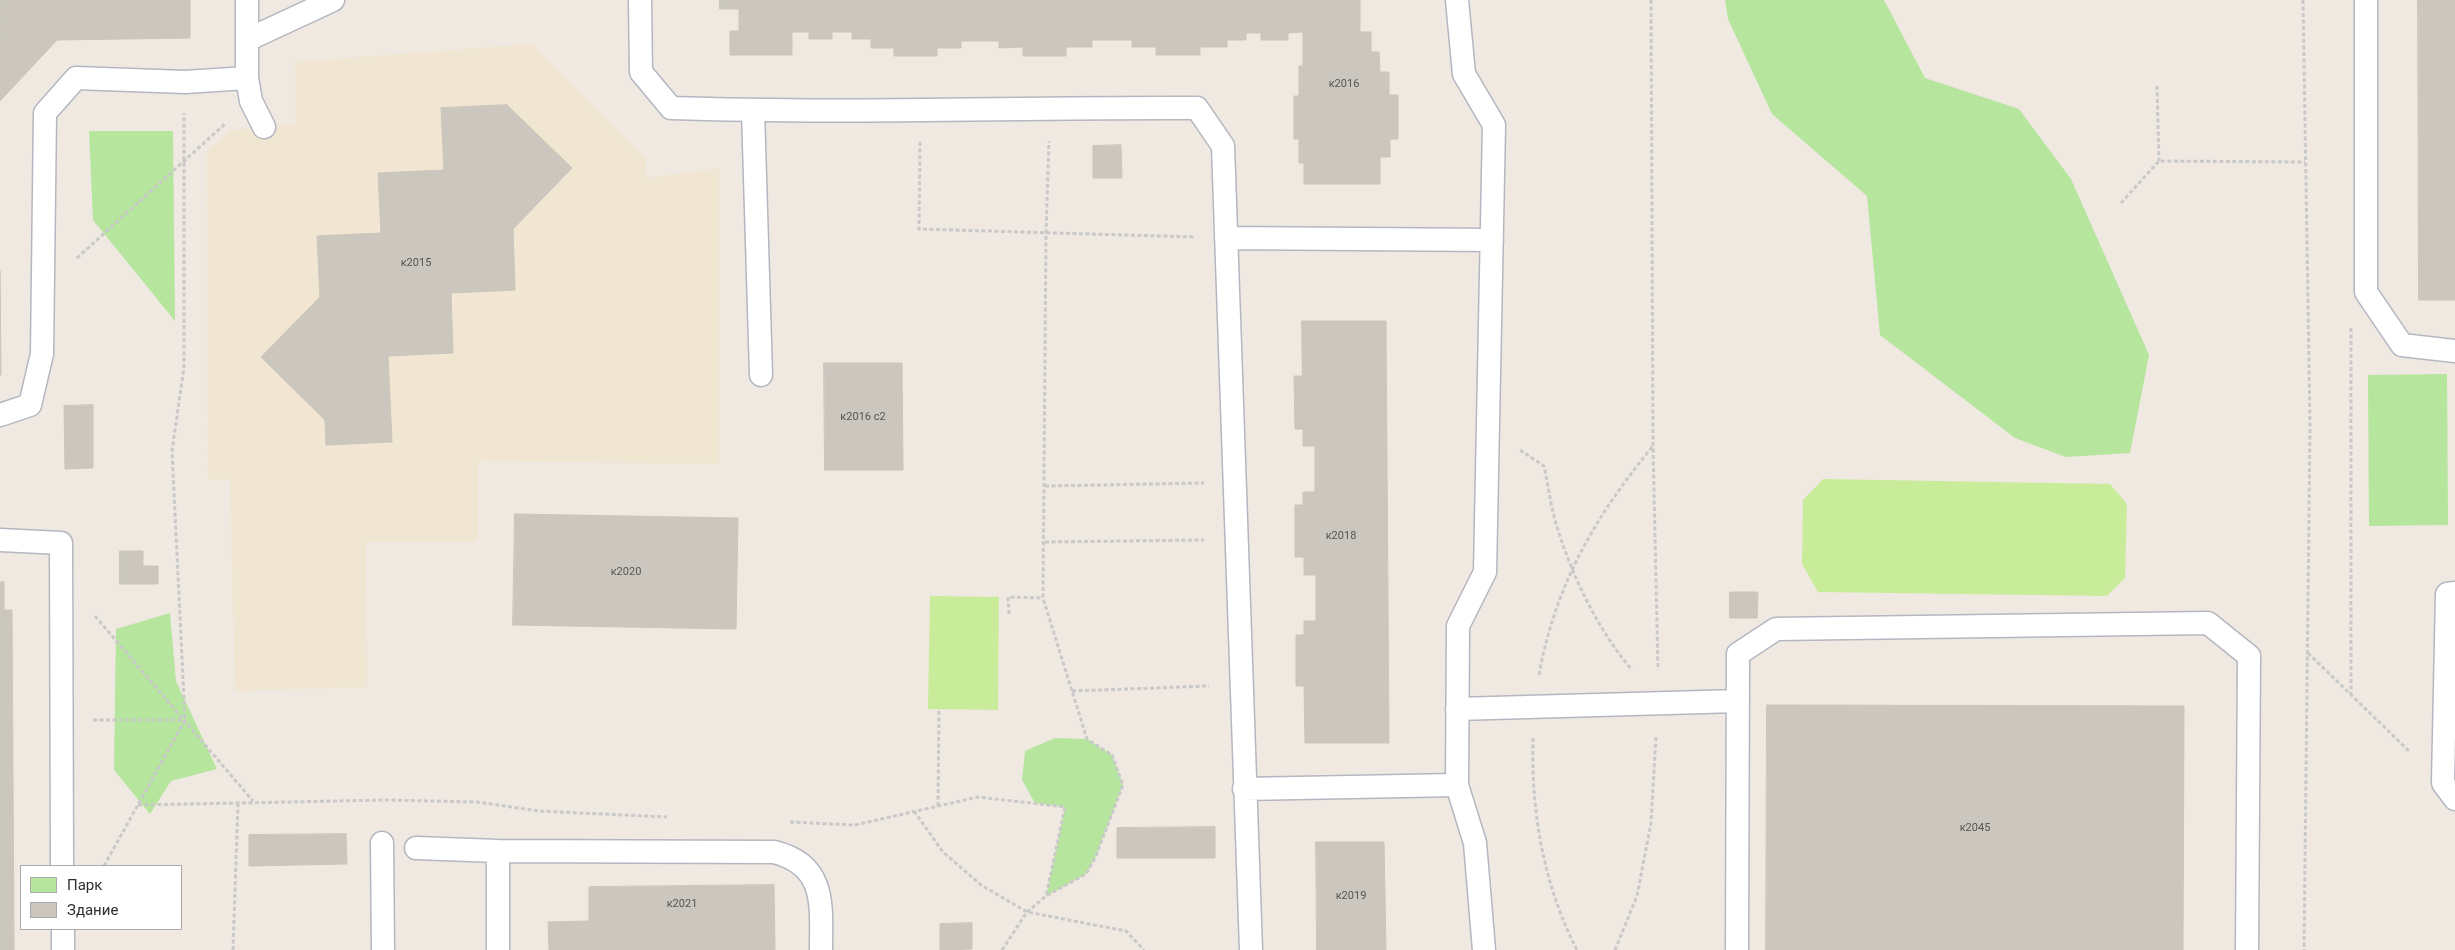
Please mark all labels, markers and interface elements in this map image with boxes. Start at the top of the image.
house number: к2016 [1329,77,1359,91]
house number: к2015 [401,256,431,270]
house number: к2016 с2 [840,410,886,424]
house number: к2018 [1326,529,1356,543]
house number: к2020 [611,565,641,579]
house number: к2045 [1960,821,1990,835]
legend [20,865,182,930]
text: Парк [67,876,102,894]
house number: к2019 [1336,889,1366,903]
house number: к2021 [667,897,697,911]
text: Здание [67,901,118,919]

